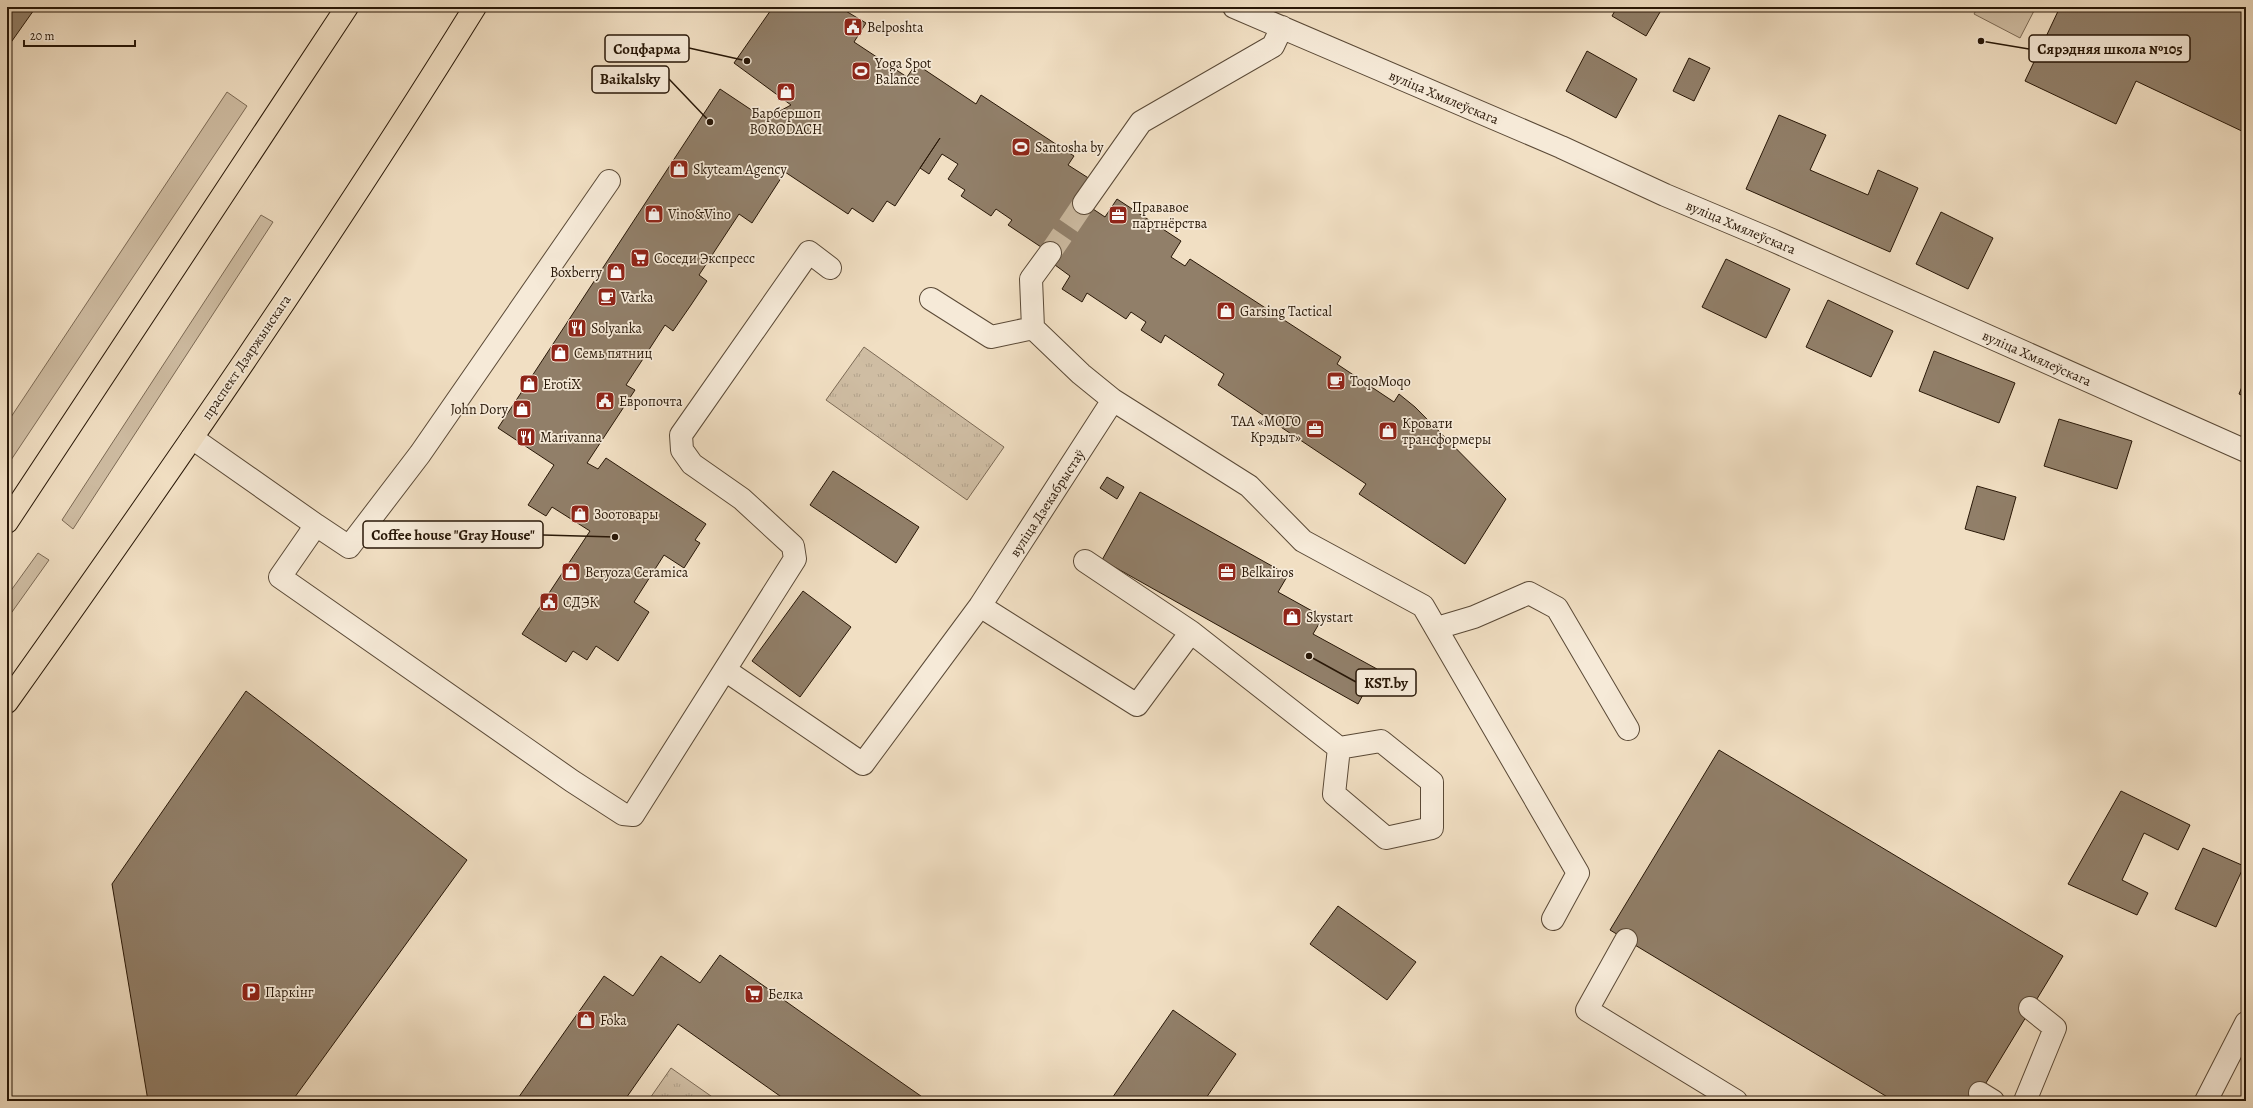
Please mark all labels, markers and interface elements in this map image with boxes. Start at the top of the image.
public building icon: Belposhta [842,16,864,38]
place label: Belposhta [867,18,924,37]
scale bar [24,22,135,48]
text: 20 m [30,28,54,44]
callout: Соцфарма [605,35,689,62]
callout: Сярэдняя школа №105 [2029,35,2190,62]
text: Соцфарма [613,39,682,59]
text: Сярэдняя школа №105 [2037,39,2183,59]
place label: Yoga Spot Balance [874,54,932,89]
sports icon: Yoga Spot Balance [850,60,872,82]
callout: Baikalsky [592,66,669,93]
street label: вуліца Хмялеўскага [1386,66,1502,129]
text: Baikalsky [600,69,661,89]
shop icon: Барбершоп BORODACH [775,81,797,103]
place label: Барбершоп BORODACH [749,104,823,139]
sports icon: Santosha by [1010,136,1032,158]
place label: Santosha by [1035,138,1104,157]
shop icon: Skyteam Agency [668,158,690,180]
place label: Skyteam Agency [693,160,787,179]
street label: вуліца Хмялеўскага [1683,196,1799,259]
place label: Прававое партнёрства [1132,198,1208,233]
shop icon: Vino&Vino [643,203,665,225]
office icon: Прававое партнёрства [1107,204,1129,226]
place label: Vino&Vino [667,205,731,224]
supermarket icon: Соседи Экспресс [629,247,651,269]
place label: Соседи Экспресс [654,249,755,268]
shop icon: Boxberry [605,261,627,283]
place label: Boxberry [550,263,603,282]
cafe icon: Varka [596,286,618,308]
place label: Varka [620,288,654,307]
street label: праспект Дзяржынскага [197,291,296,424]
shop icon: Garsing Tactical [1215,300,1237,322]
place label: Garsing Tactical [1240,302,1332,321]
restaurant icon: Solyanka [566,317,588,339]
place label: Solyanka [591,319,642,338]
street label: вуліца Хмялеўскага [1979,326,2095,391]
shop icon: Семь пятниц [549,342,571,364]
place label: Семь пятниц [574,344,652,363]
cafe icon: ToqoMoqo [1325,370,1347,392]
place label: ToqoMoqo [1350,372,1411,391]
shop icon: ErotiX [518,373,540,395]
place label: ErotiX [543,375,582,394]
public building icon: Европочта [594,390,616,412]
place label: Европочта [619,392,683,411]
shop icon: John Dory [511,398,533,420]
place label: John Dory [450,400,509,419]
place label: ТАА «МОГО Крэдыт» [1231,412,1301,447]
place label: Кровати трансформеры [1402,414,1491,449]
office icon: ТАА «МОГО Крэдыт» [1304,418,1326,440]
shop icon: Кровати трансформеры [1377,420,1399,442]
restaurant icon: Marivanna [515,426,537,448]
place label: Marivanna [540,428,602,447]
street label: вуліца Дзекабрыстаў [1006,445,1090,561]
shop icon: Зоотовары [569,503,591,525]
place label: Зоотовары [594,505,659,524]
callout: Coffee house "Gray House" [363,521,543,548]
text: Coffee house "Gray House" [371,525,535,545]
shop icon: Beryoza Ceramica [560,561,582,583]
office icon: Belkairos [1216,561,1238,583]
place label: Beryoza Ceramica [585,563,689,582]
place label: Belkairos [1241,563,1294,582]
public building icon: СДЭК [538,591,560,613]
place label: СДЭК [563,593,598,612]
shop icon: Skystart [1281,606,1303,628]
place label: Skystart [1306,608,1354,627]
callout: KST.by [1356,669,1416,696]
text: KST.by [1364,673,1409,693]
parking icon: Паркінг [240,981,262,1003]
place label: Паркінг [265,983,314,1002]
supermarket icon: Белка [743,983,765,1005]
place label: Белка [768,985,804,1004]
shop icon: Foka [575,1009,597,1031]
place label: Foka [600,1011,627,1030]

